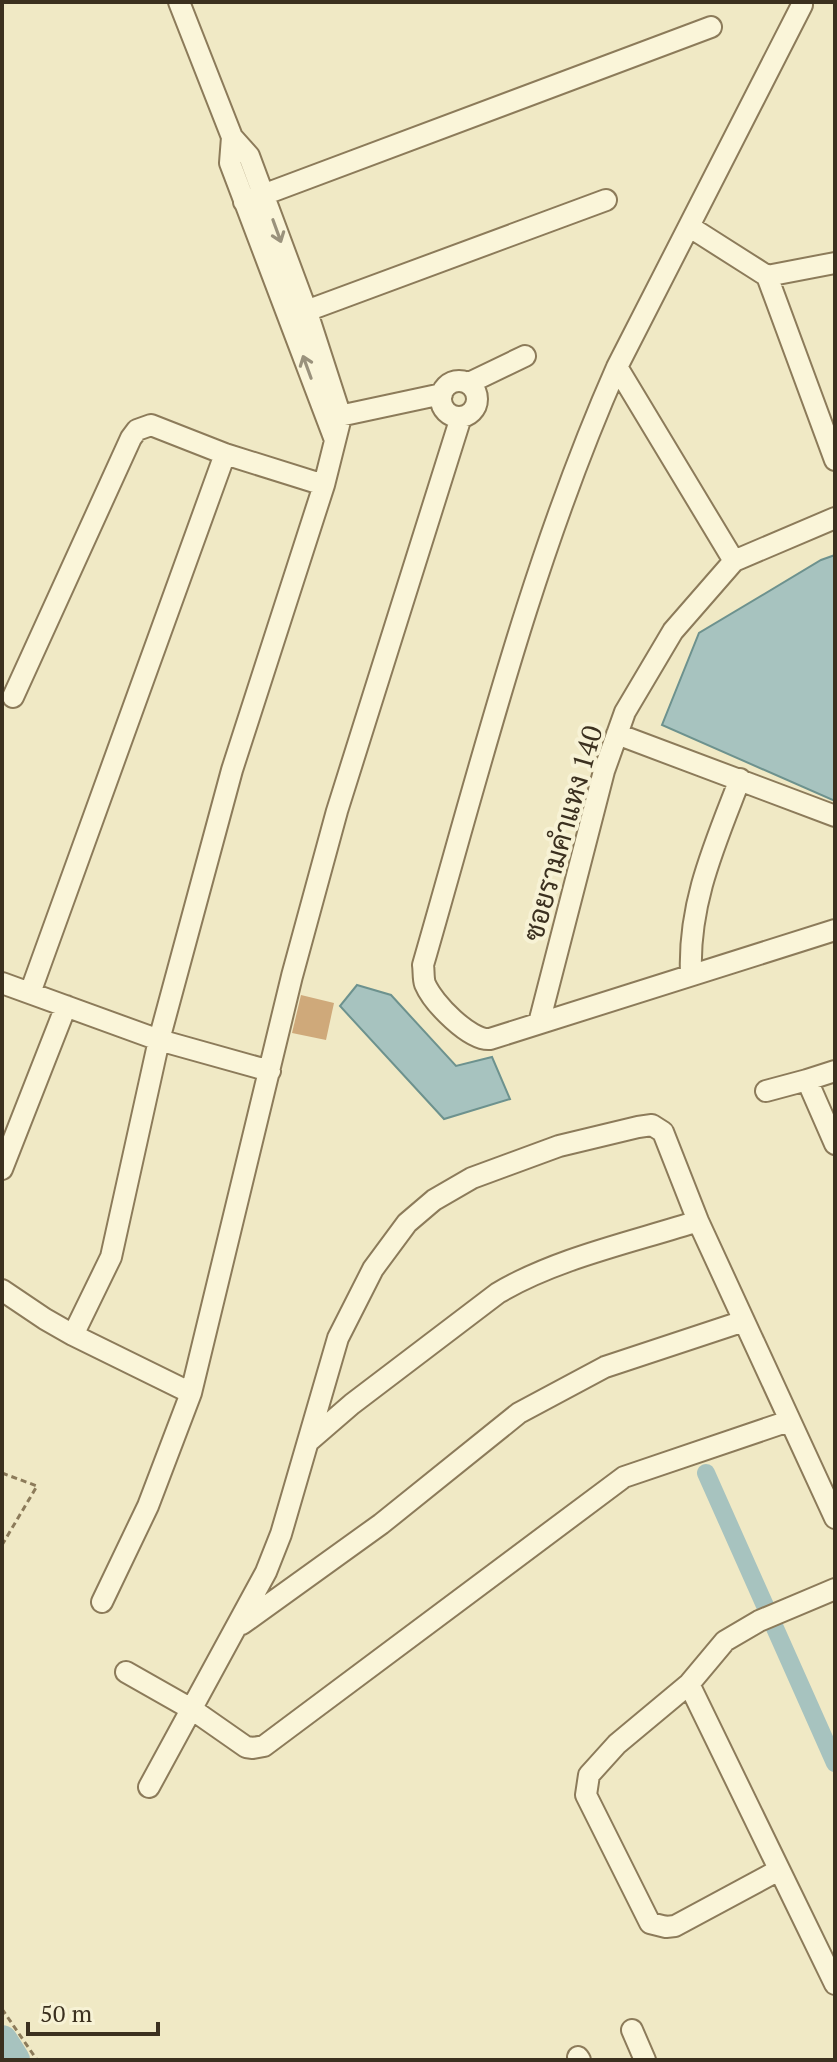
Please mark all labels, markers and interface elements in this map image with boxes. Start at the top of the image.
one-way arrow [271,219,285,243]
one-way arrow [299,355,314,380]
street label: ซอยรามคำแหง 140 [514,721,610,945]
scale bar [28,1986,158,2036]
text: 50 m [40,1997,92,2029]

